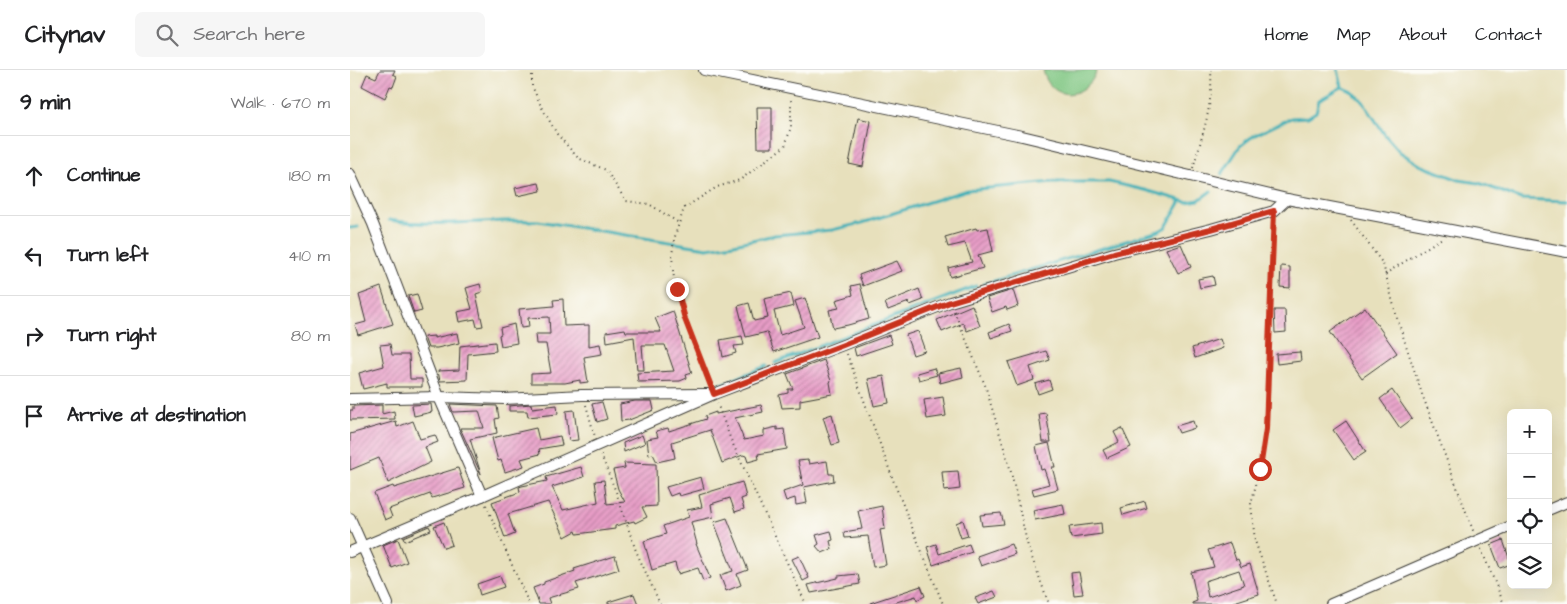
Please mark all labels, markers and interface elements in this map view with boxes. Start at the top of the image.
search box [135,12,485,57]
text: Citynav [25,18,105,52]
icon: search [153,21,181,49]
text: Search here [193,21,305,48]
text: Home [1264,22,1309,47]
text: Map [1337,22,1371,47]
text: About [1399,22,1447,47]
text: Contact [1475,22,1542,47]
text: 9 min [20,88,70,117]
text: Walk · 670 m [231,92,330,114]
icon: ahead [20,162,48,190]
text: Continue [67,162,141,189]
text: 180 m [289,165,330,187]
icon: left [20,242,48,270]
text: Turn left [67,242,148,269]
text: 410 m [288,245,330,267]
route end [666,278,689,301]
icon: right [20,322,48,350]
text: Turn right [67,322,156,349]
text: 80 m [291,325,330,347]
icon: arrive [20,402,48,430]
text: Arrive at destination [67,402,246,429]
map controls [1507,409,1552,589]
button: + [1507,409,1552,454]
button: − [1507,454,1552,499]
route start [1249,458,1272,481]
button: locate [1507,499,1552,544]
button: layers [1507,544,1552,589]

